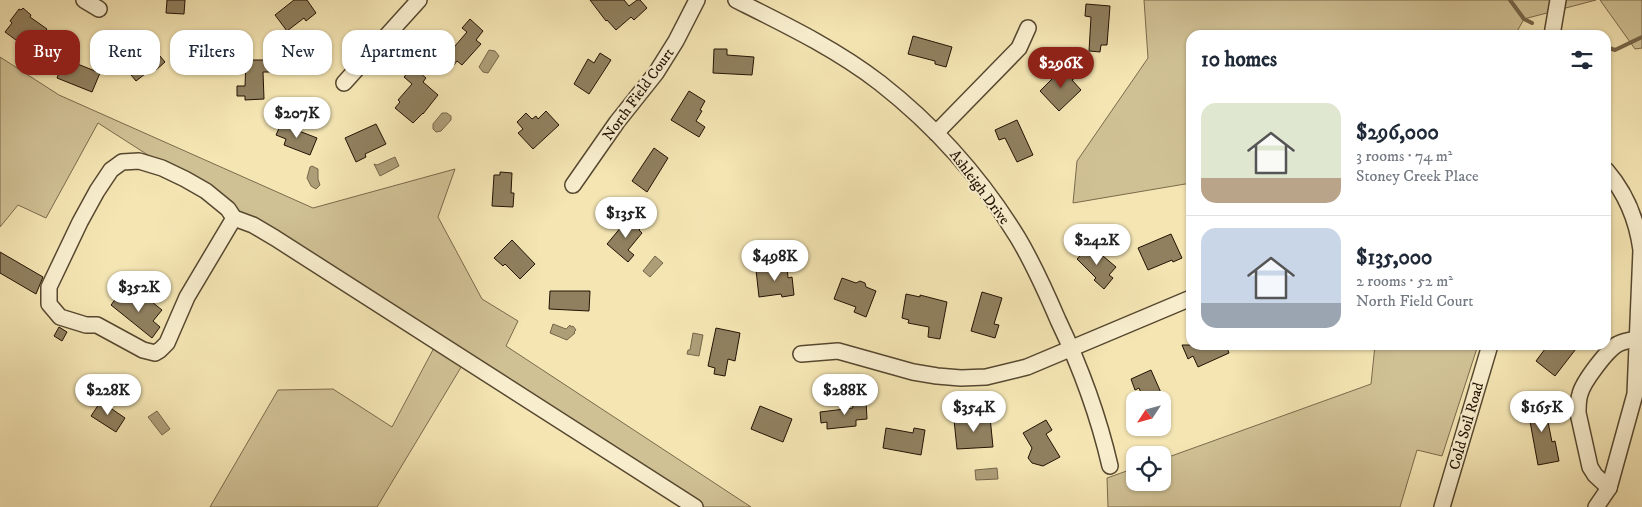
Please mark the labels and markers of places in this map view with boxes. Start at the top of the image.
pin: $296K [1026,46,1096,89]
pin: $207K [262,96,332,139]
pin: $135K [591,196,661,239]
pin: $242K [1062,224,1132,266]
pin: $498K [740,240,810,282]
pin: $352K [104,270,174,313]
pin: $228K [73,374,143,416]
pin: $288K [810,374,880,416]
pin: $354K [939,390,1009,433]
pin: $165K [1507,390,1577,433]

